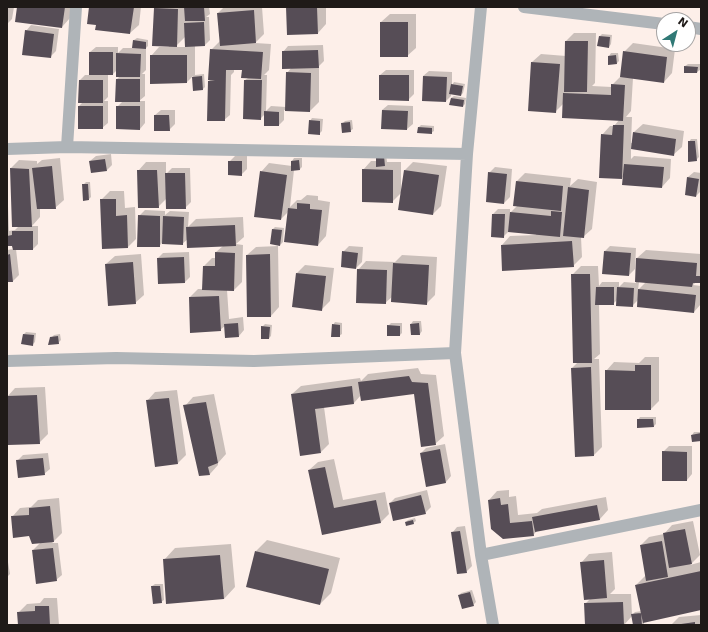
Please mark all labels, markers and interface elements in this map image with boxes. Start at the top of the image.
north arrow [656,12,696,52]
text: N [675,15,690,31]

